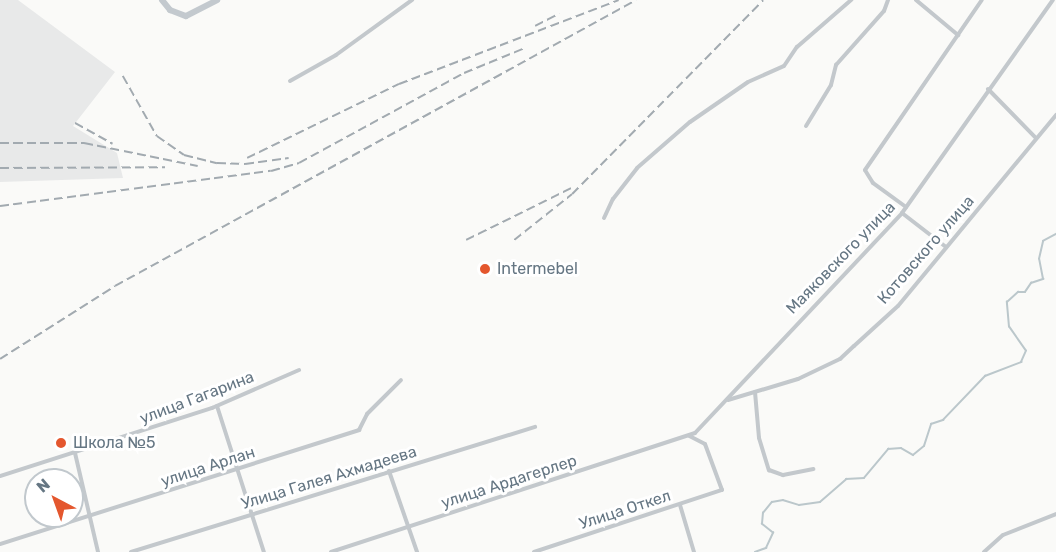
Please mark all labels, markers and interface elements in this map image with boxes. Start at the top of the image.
street label: Котовского улица [874,192,978,308]
street label: Маяковского улица [782,198,900,318]
place label: Intermebel [497,259,578,279]
marker: Intermebel [478,262,492,276]
street label: улица Гагарина [137,367,257,429]
place label: Школа №5 [73,433,156,453]
marker: Школа №5 [54,436,68,450]
street label: Улица Галея Ахмадеева [239,442,419,514]
street label: улица Арлан [158,443,258,491]
street label: улица Ардагерлер [439,451,579,513]
north arrow [24,468,84,528]
text: N [33,475,54,496]
street label: Улица Откел [577,486,673,534]

